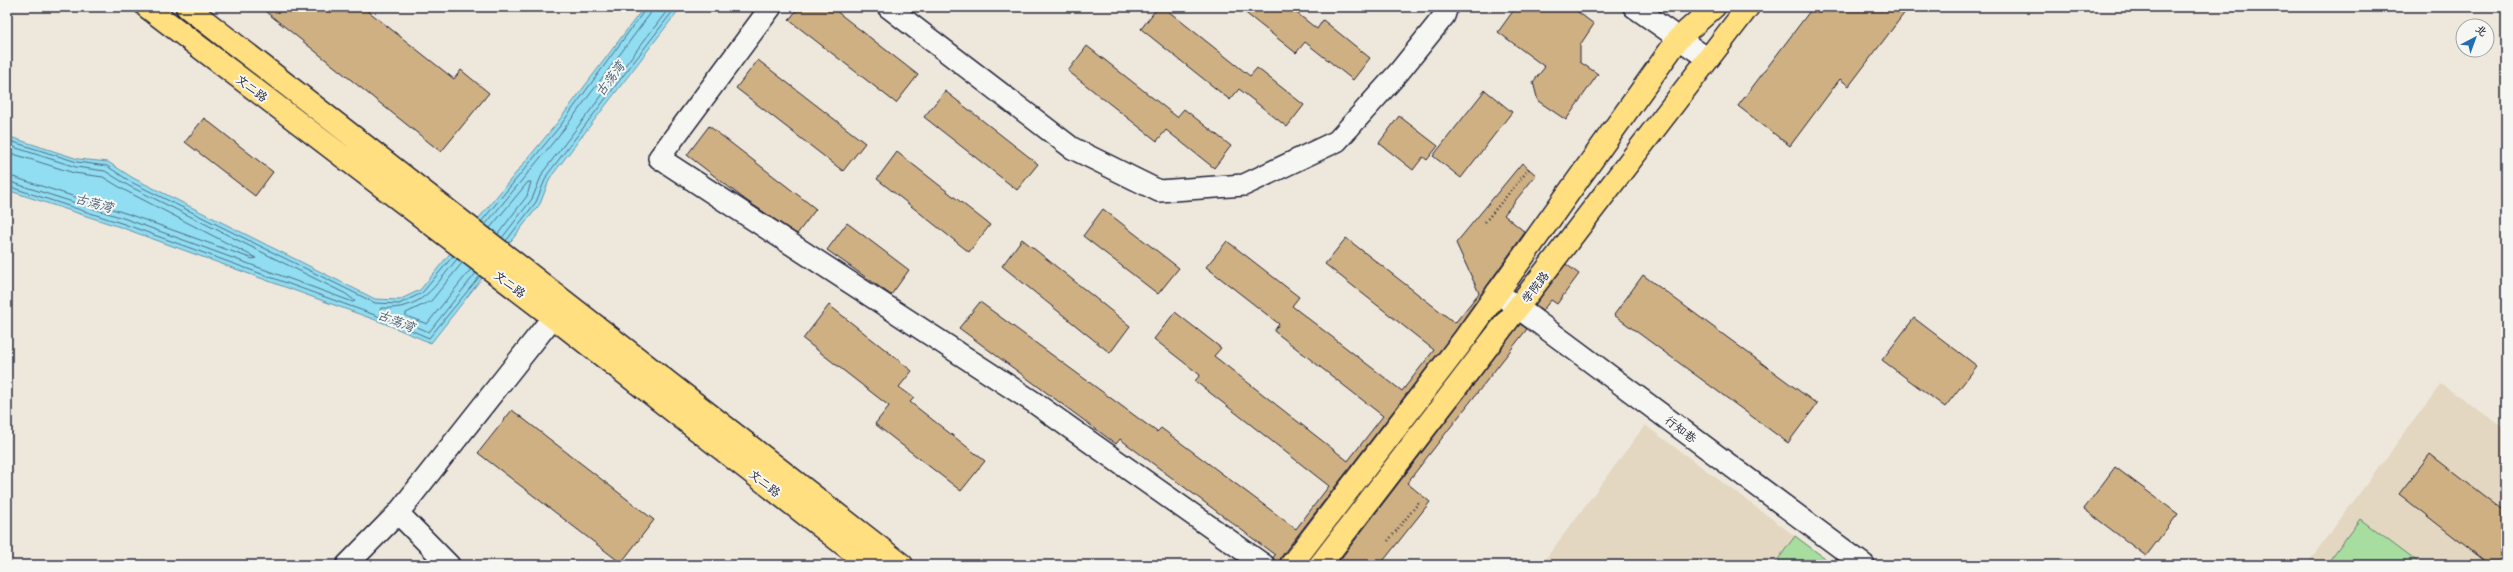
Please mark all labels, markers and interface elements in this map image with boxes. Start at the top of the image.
north arrow [2455,18,2495,58]
text: 北 [2473,22,2490,39]
water label: 古荡湾 [591,57,630,100]
street label: 文二路 [233,71,271,105]
water label: 古荡湾 [73,189,117,217]
street label: 文二路 [491,267,529,301]
street label: 学院路 [1518,268,1552,306]
water label: 古荡湾 [375,306,419,337]
street label: 行知巷 [1662,412,1700,446]
street label: 文二路 [746,466,784,500]

